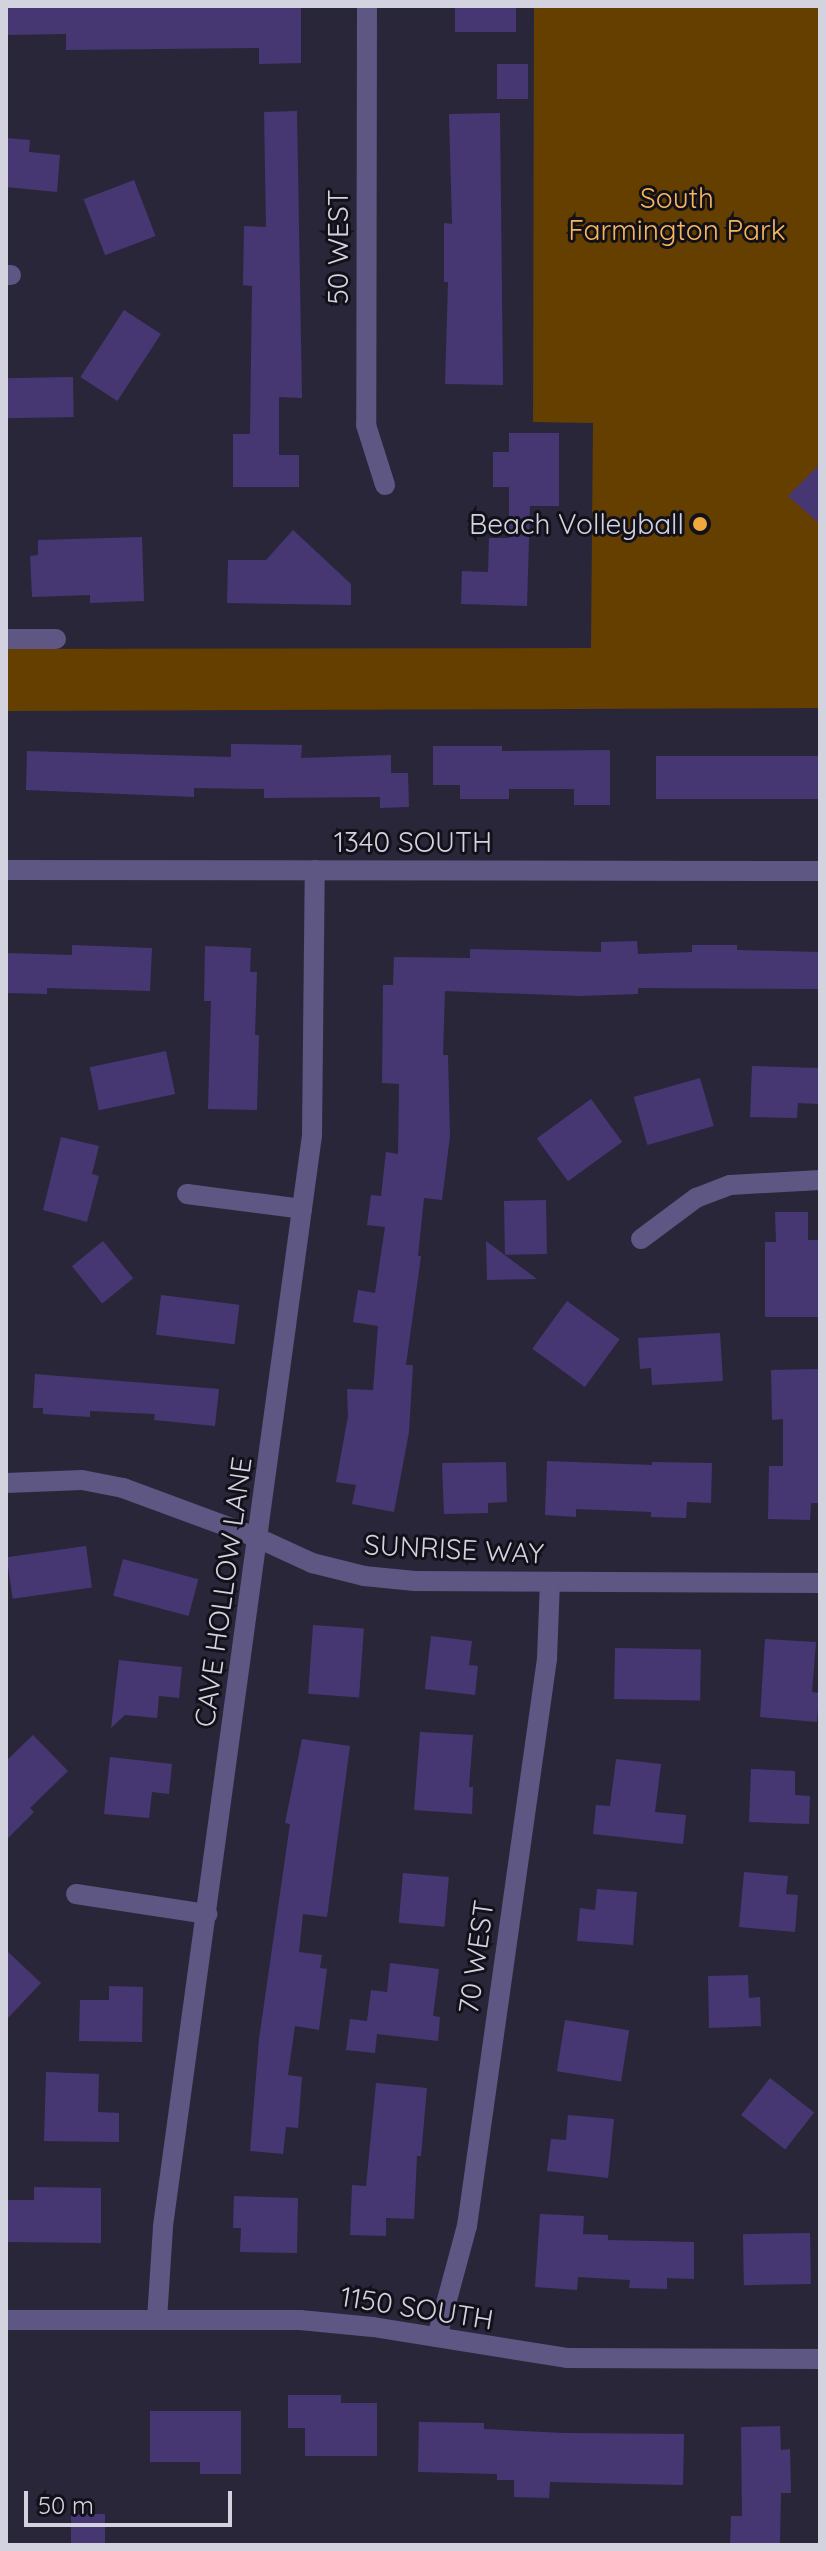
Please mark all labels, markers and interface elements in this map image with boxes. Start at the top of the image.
park label: South Farmington Park [568,181,786,247]
street label: 50 WEST [321,189,355,305]
place label: Beach Volleyball [469,507,684,541]
marker: Beach Volleyball [691,515,709,533]
street label: 1340 SOUTH [334,825,492,859]
street label: CAVE HOLLOW LANE [187,1455,259,1729]
street label: SUNRISE WAY [363,1528,545,1570]
street label: 70 WEST [451,1898,501,2016]
street label: 1150 SOUTH [338,2279,496,2337]
scale bar [28,2475,236,2525]
text: 50 m [38,2490,94,2520]

